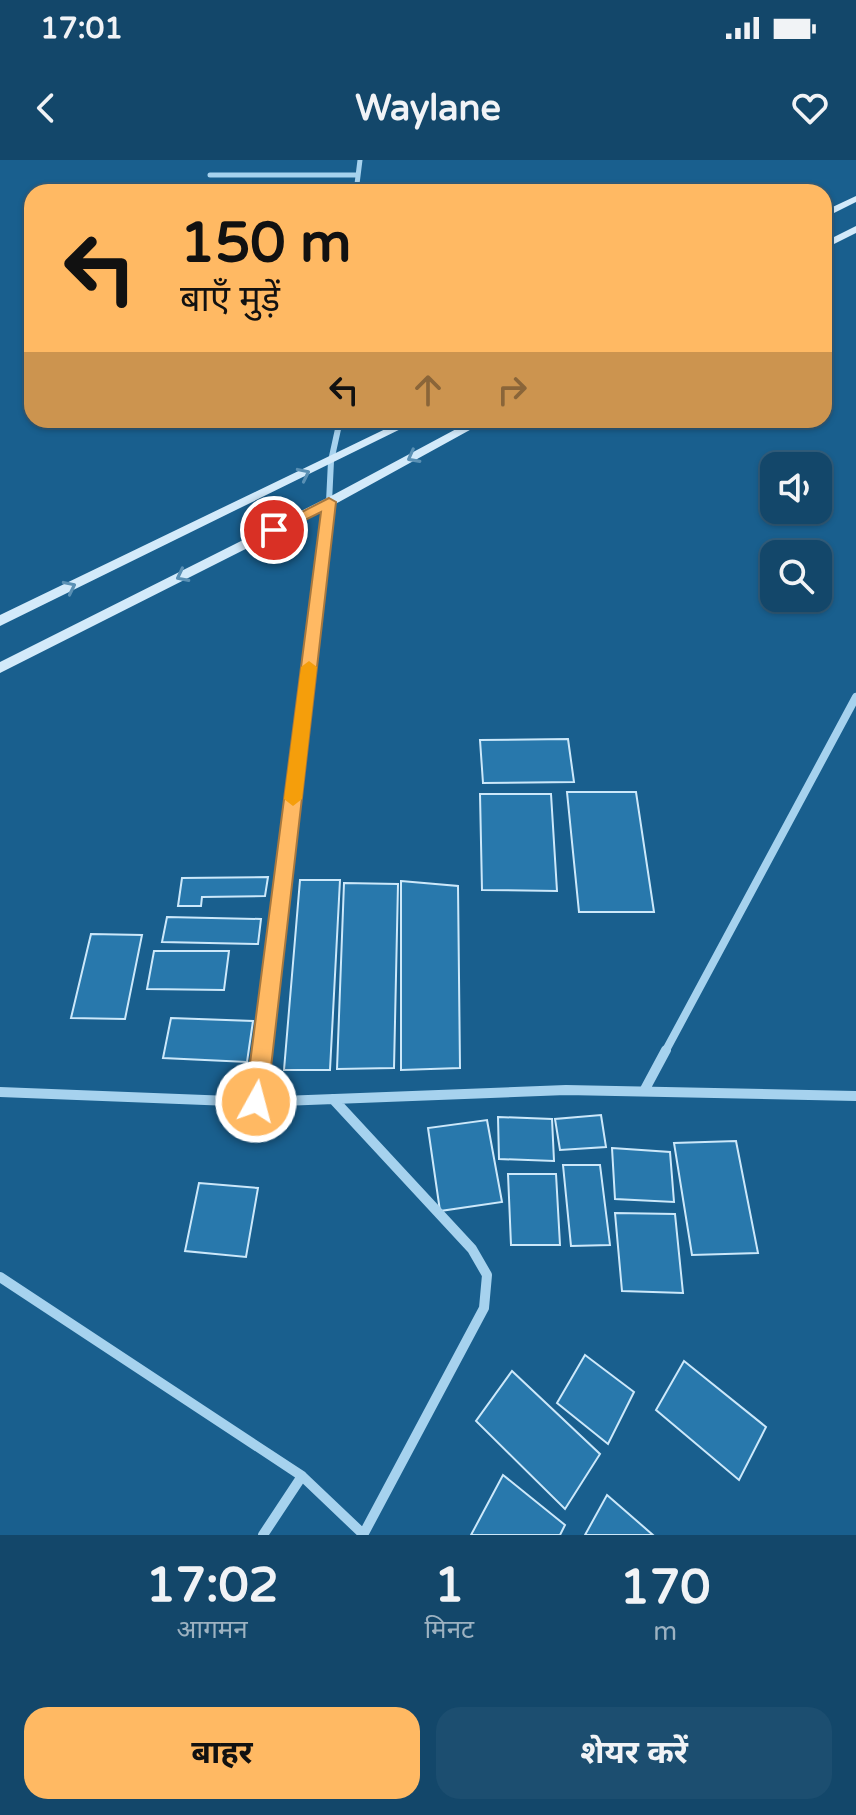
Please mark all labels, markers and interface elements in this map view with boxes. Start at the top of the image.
text: 17:01 [40,10,123,47]
icon: back [24,86,68,130]
icon: heart [788,86,832,130]
text: Waylane [355,87,501,130]
text: 150 m [180,210,351,277]
icon: left [48,216,152,320]
text: बाएँ मुड़ें [180,278,280,321]
icon: left [322,368,366,412]
icon: ahead [406,368,450,412]
icon: right [490,368,534,412]
one-way arrow [407,448,421,463]
map controls [760,452,832,612]
button: sound [760,452,832,524]
one-way arrow [296,468,311,484]
pin [240,496,308,564]
icon: arrive [252,508,296,552]
button: search [760,540,832,612]
one-way arrow [176,567,191,582]
one-way arrow [62,581,77,597]
position arrow [214,1060,298,1144]
text: 17:02 [146,1557,279,1615]
text: 1 [434,1557,464,1615]
text: 170 [620,1559,710,1617]
text: आगमन [177,1614,248,1645]
text: मिनट [424,1614,474,1645]
text: m [653,1616,677,1647]
button: बाहर [24,1707,420,1799]
button: शेयर करें [436,1707,832,1799]

